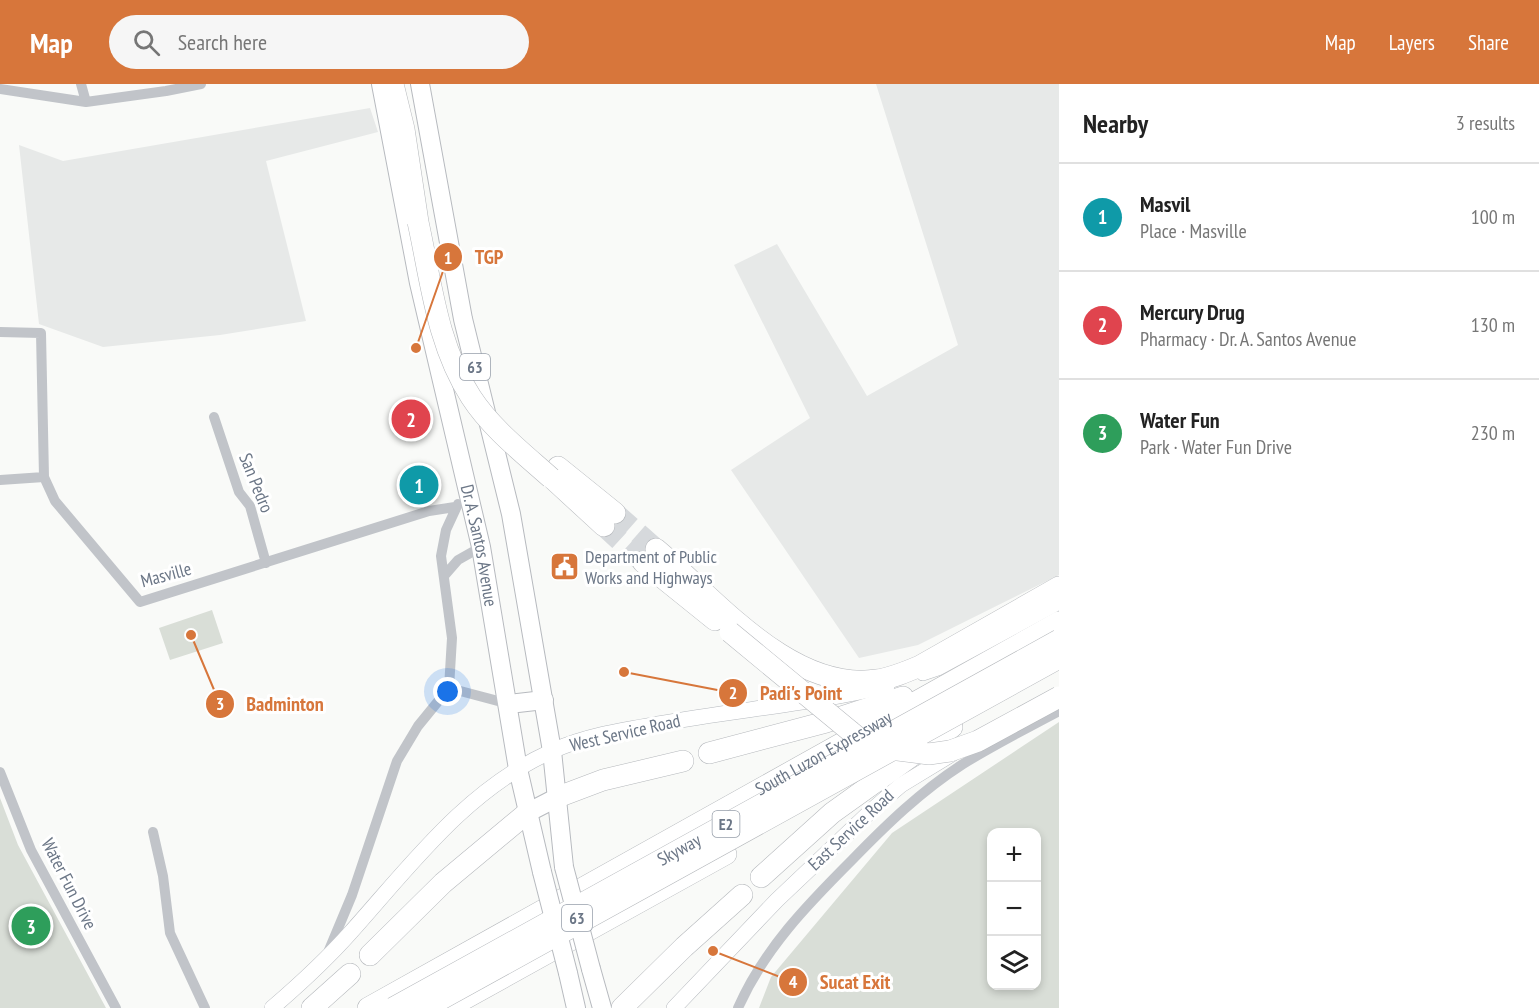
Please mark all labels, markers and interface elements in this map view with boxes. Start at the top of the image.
search box [109,15,529,69]
text: Map [30,24,73,61]
icon: search [130,26,163,59]
text: Search here [178,28,267,56]
text: Map [1325,29,1356,56]
text: Layers [1389,29,1435,56]
text: Share [1468,29,1509,56]
text: Nearby [1083,107,1148,140]
text: 3 results [1456,110,1515,136]
text: Masvil [1140,190,1190,218]
text: 1 [1098,204,1107,230]
text: 100 m [1471,204,1515,230]
text: Place · Masville [1140,218,1247,244]
callout: TGP [433,238,516,276]
text: TGP [475,244,504,270]
text: 1 [444,246,452,269]
text: Mercury Drug [1140,298,1245,326]
text: 2 [1098,312,1107,338]
text: 130 m [1471,312,1515,338]
text: Pharmacy · Dr. A. Santos Avenue [1140,326,1357,352]
road number: 63 [460,354,490,380]
pin: 2 [392,396,430,442]
text: Water Fun [1140,406,1220,434]
text: 3 [1098,420,1107,446]
text: 230 m [1471,420,1515,446]
text: Park · Water Fun Drive [1140,434,1292,460]
street label: San Pedro [234,450,279,516]
pin: 1 [400,462,438,508]
street label: Dr. A. Santos Avenue [456,482,503,608]
place label: Department of Public Works and Highways [585,545,717,589]
public building icon: Department of Public Works and Highways [548,551,580,583]
street label: Masville [138,557,194,592]
callout: Padi's Point [718,674,854,712]
your location [433,677,462,706]
text: Padi's Point [760,680,842,706]
text: 2 [729,681,737,704]
callout: Badminton [205,685,336,723]
text: Badminton [246,691,324,717]
text: 3 [216,692,224,715]
street label: South Luzon Expressway [751,706,896,800]
street label: West Service Road [567,709,682,756]
street label: East Service Road [803,784,898,875]
road number: E2 [712,811,740,837]
street label: Skyway [653,828,705,871]
map controls [987,828,1041,990]
button: + [987,828,1041,882]
street label: Water Fun Drive [37,834,102,933]
button: − [987,882,1041,936]
pin: 3 [12,904,51,948]
road number: 63 [562,905,592,931]
button: layers [987,936,1041,990]
callout: Sucat Exit [778,963,903,1001]
text: Sucat Exit [820,969,890,995]
text: 4 [789,970,798,993]

